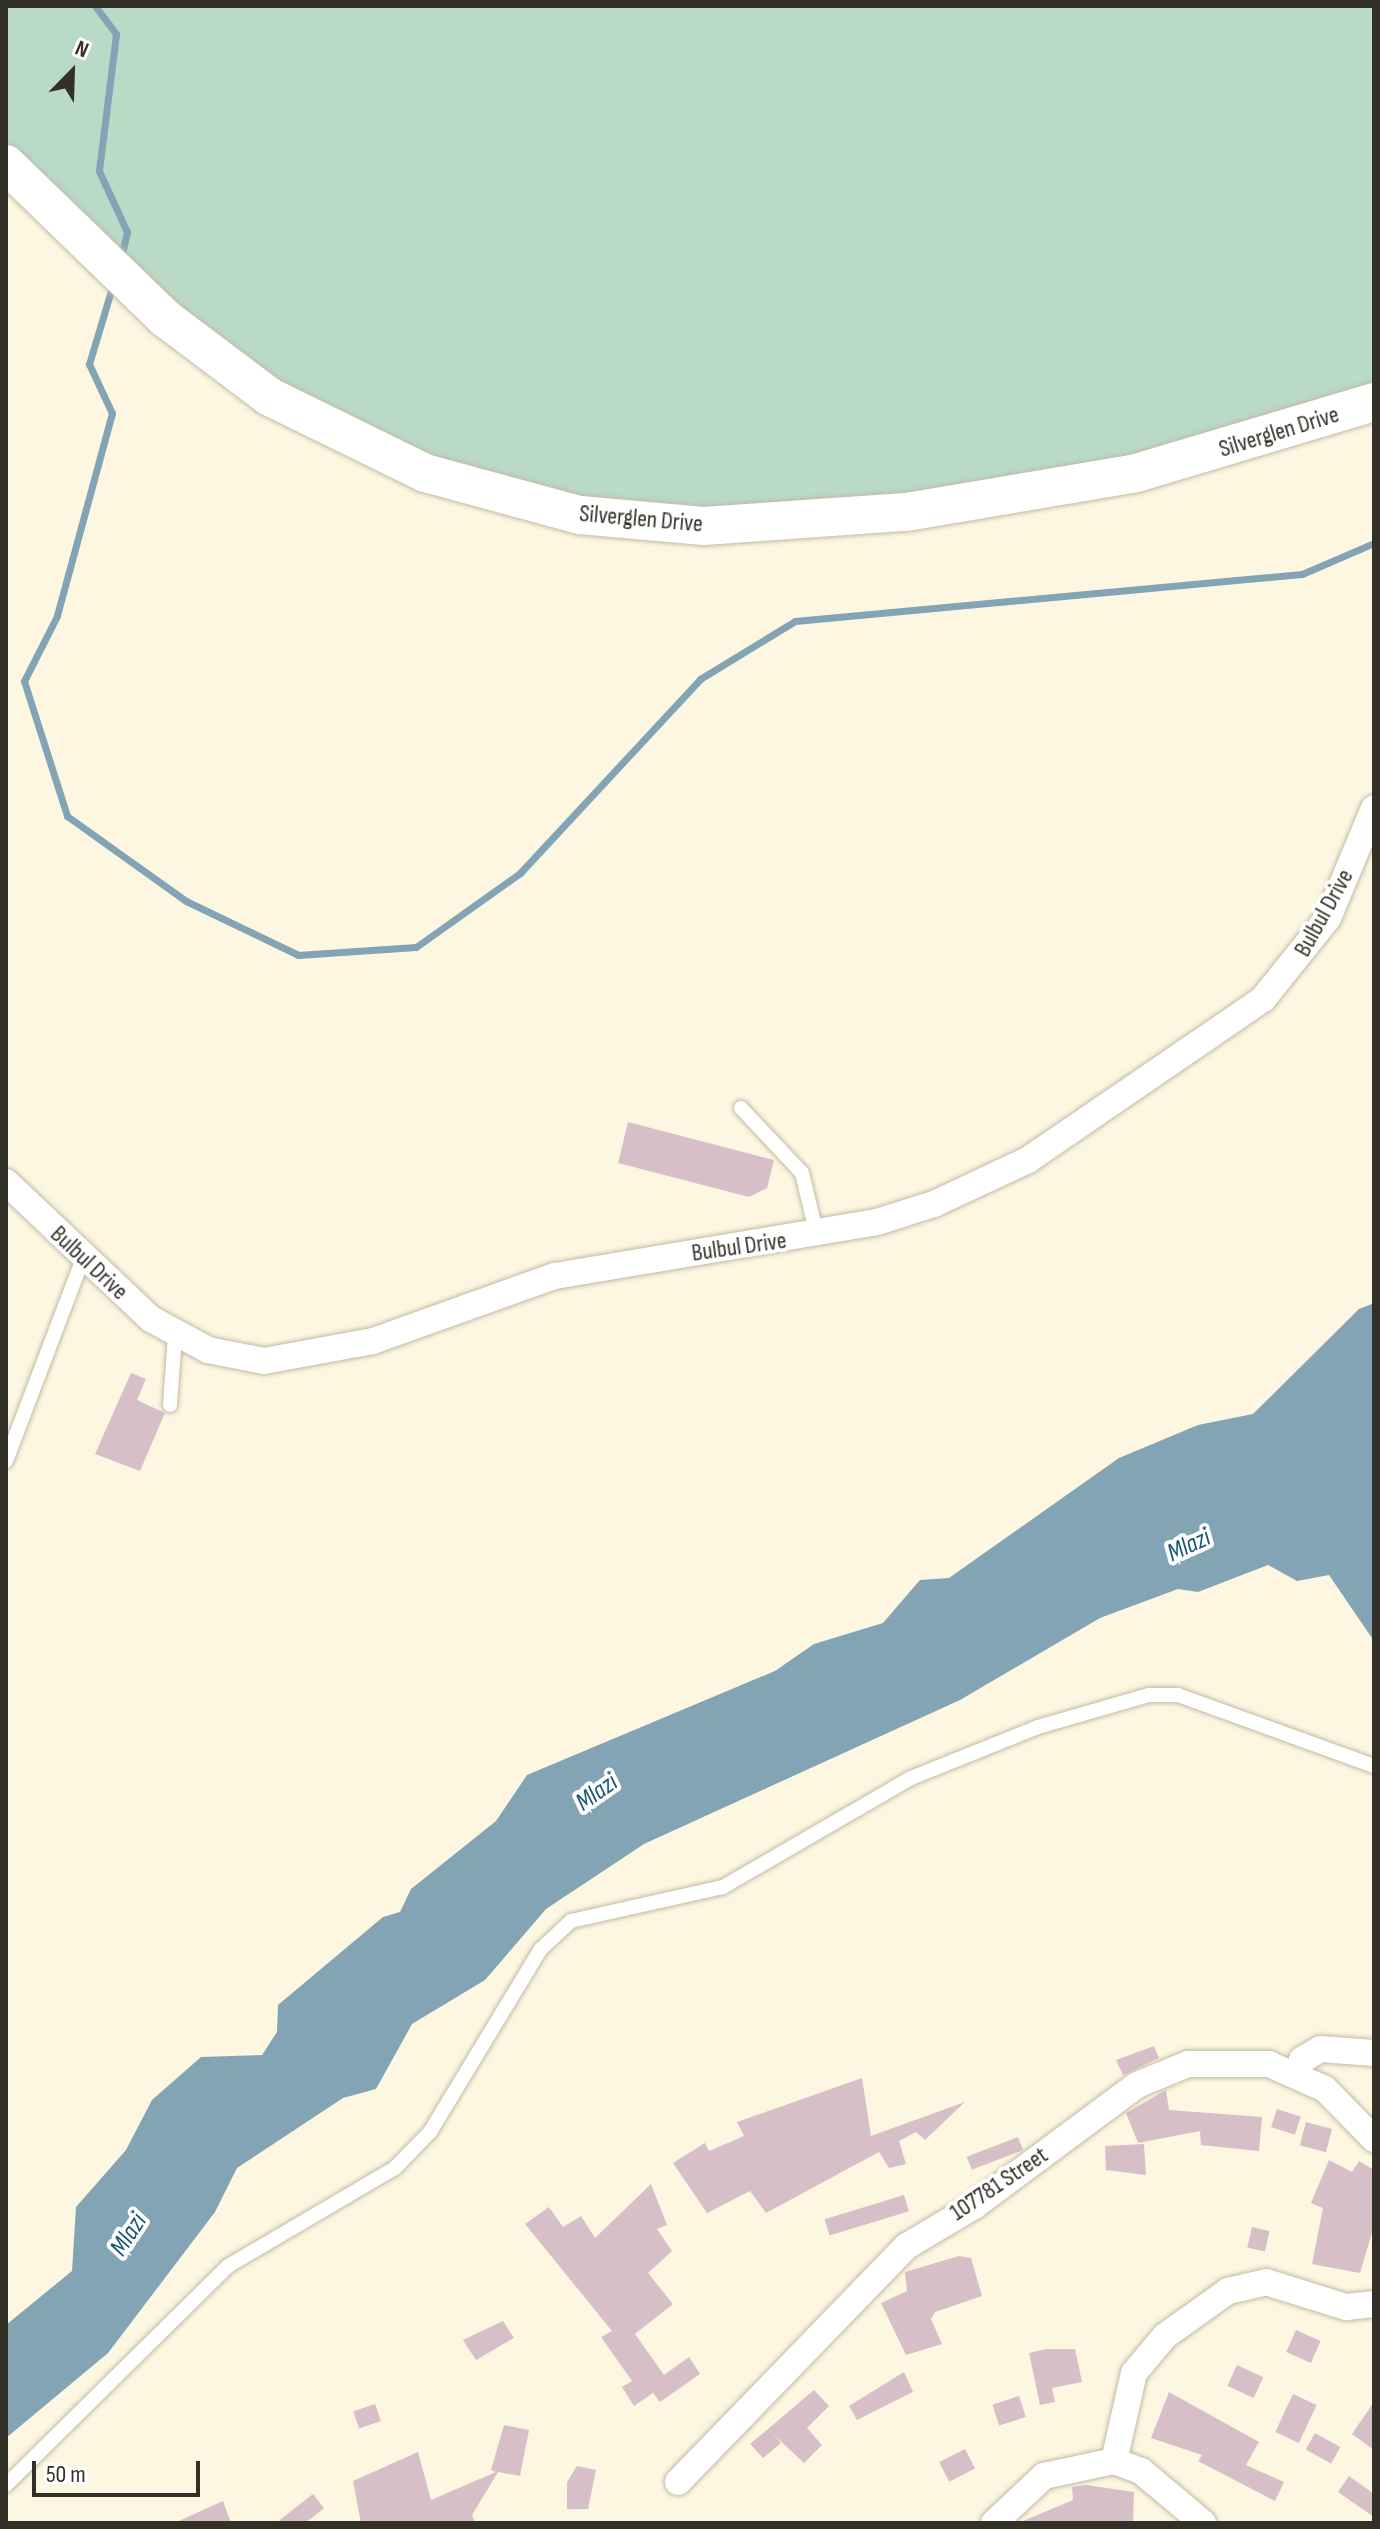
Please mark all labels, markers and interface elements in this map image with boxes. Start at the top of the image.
north arrow [32,32,112,112]
text: N [71,35,92,64]
street label: Silverglen Drive [1216,400,1342,464]
street label: Silverglen Drive [578,499,704,539]
street label: Bulbul Drive [1288,864,1360,962]
street label: Bulbul Drive [44,1220,134,1306]
street label: Bulbul Drive [690,1226,788,1268]
water label: Mlazi [1162,1523,1216,1569]
water label: Mlazi [570,1768,624,1818]
street label: 107781 Street [945,2141,1053,2227]
water label: Mlazi [104,2208,154,2262]
scale bar [36,2445,204,2495]
text: 50 m [46,2460,86,2489]

